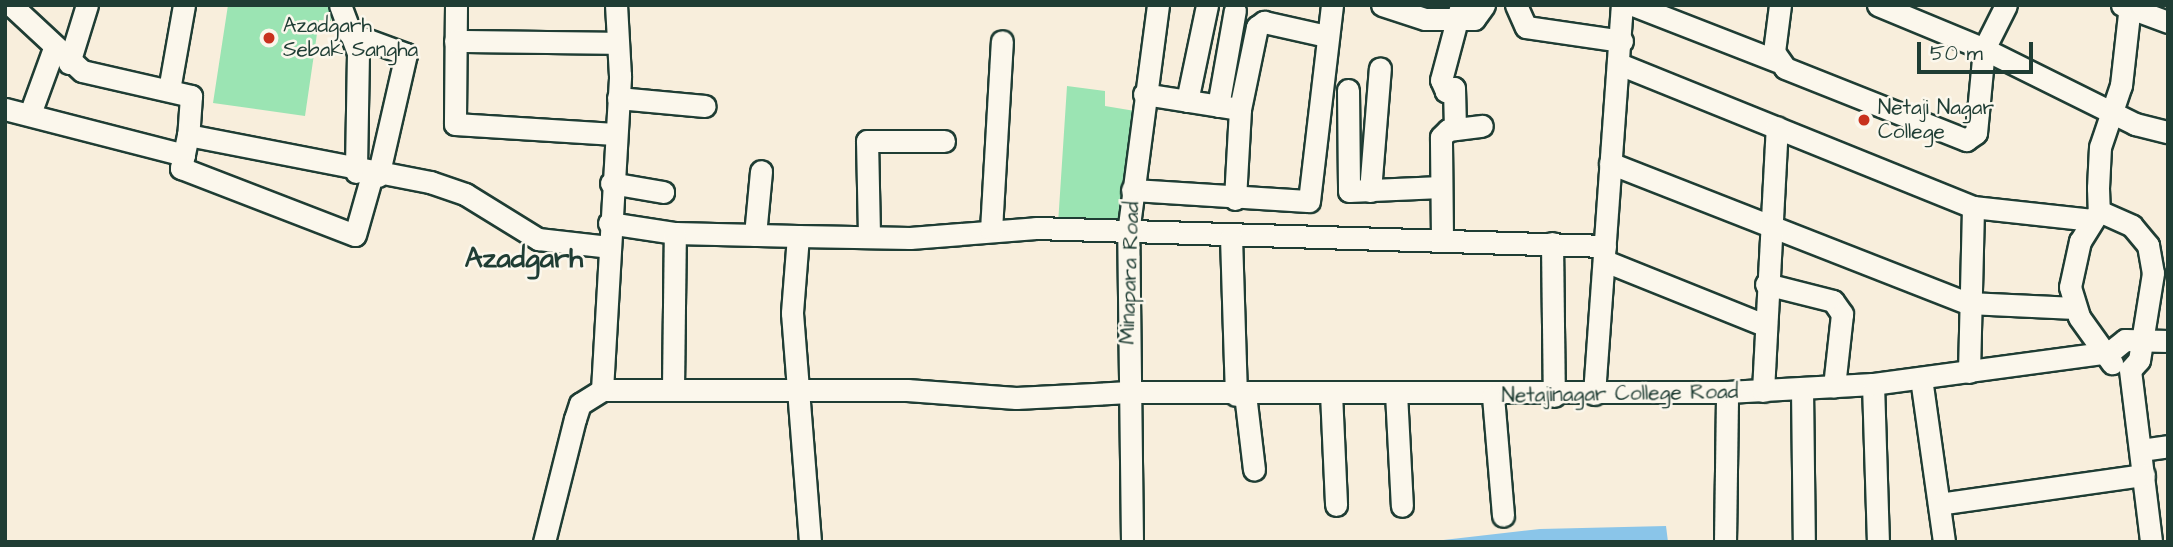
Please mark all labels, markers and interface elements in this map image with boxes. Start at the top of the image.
place label: Azadgarh Sebak Sangha [283,13,418,63]
scale bar [1921,28,2036,72]
marker: Azadgarh Sebak Sangha [261,30,277,46]
text: 50 m [1930,39,1983,68]
place label: Netaji Nagar College [1878,95,1994,145]
marker: Netaji Nagar College [1856,112,1872,128]
street label: Minapara Road [1115,201,1145,345]
district label: Azadgarh [465,242,583,276]
street label: Netajinagar College Road [1501,379,1739,409]

